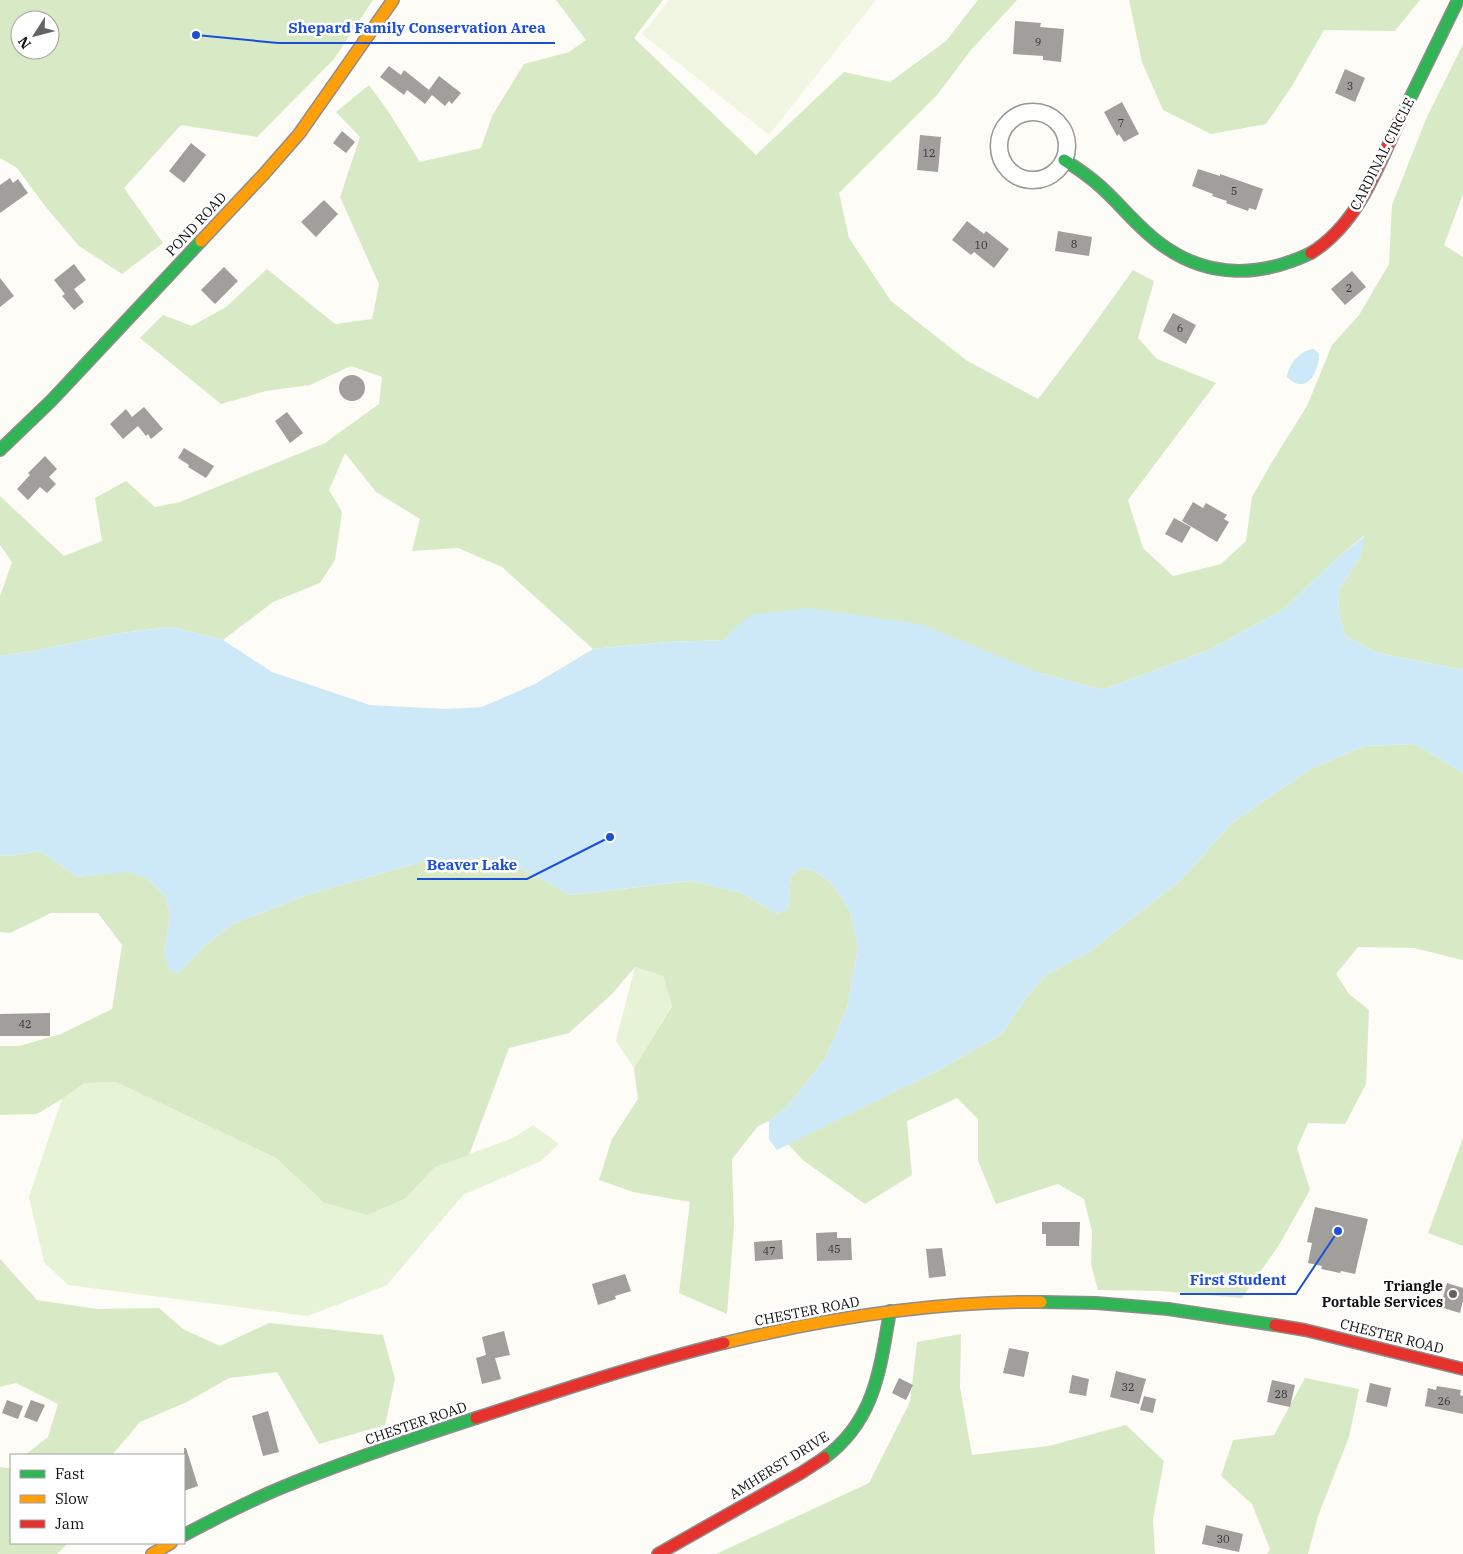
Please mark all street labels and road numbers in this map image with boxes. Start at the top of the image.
street label: CARDINAL CIRCLE [1346,95,1418,213]
street label: POND ROAD [162,188,230,260]
street label: CHESTER ROAD [753,1292,861,1330]
street label: CHESTER ROAD [1338,1314,1446,1358]
street label: CHESTER ROAD [363,1397,469,1449]
street label: AMHERST DRIVE [726,1427,832,1503]

